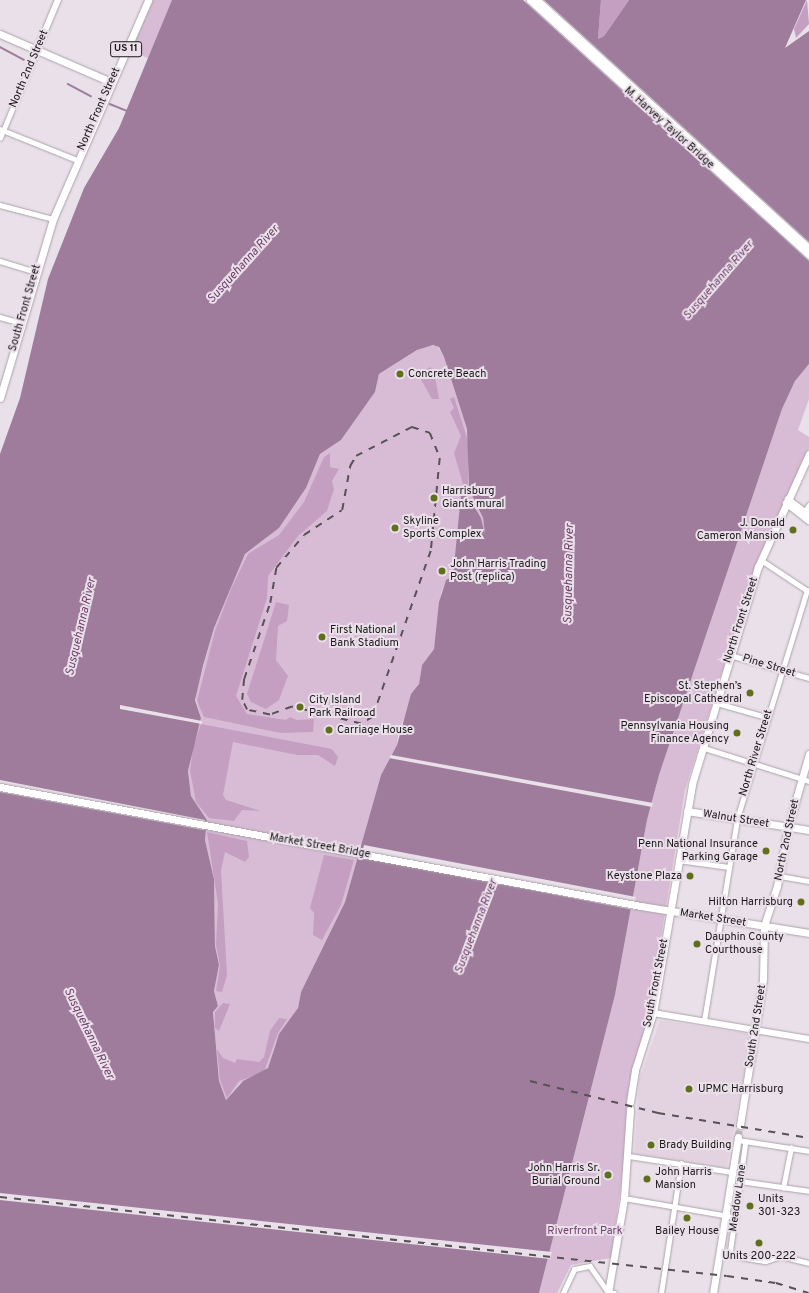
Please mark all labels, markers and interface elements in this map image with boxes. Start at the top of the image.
street label: North 2nd Street [7,28,51,110]
road number: US 11 [110,41,142,57]
street label: North Front Street [75,65,123,153]
street label: M. Harvey Taylor Bridge [621,84,717,172]
water label: Susquehanna River [205,223,283,307]
water label: Susquehanna River [681,239,757,323]
street label: South Front Street [6,263,44,353]
place label: Concrete Beach [408,367,486,381]
marker: Concrete Beach [395,369,405,379]
place label: Harrisburg Giants mural [442,485,504,511]
marker: Harrisburg Giants mural [429,493,439,503]
place label: Skyline Sports Complex [403,515,481,541]
place label: J. Donald Cameron Mansion [697,517,785,543]
marker: Skyline Sports Complex [390,523,400,533]
water label: Susquehanna River [562,524,578,624]
marker: J. Donald Cameron Mansion [788,525,798,535]
place label: John Harris Trading Post (replica) [450,558,547,584]
marker: John Harris Trading Post (replica) [437,566,447,576]
street label: North Front Street [721,575,761,665]
water label: Susquehanna River [64,577,100,677]
place label: First National Bank Stadium [330,624,399,650]
marker: First National Bank Stadium [317,632,327,642]
street label: Pine Street [741,652,797,680]
place label: St. Stephen’s Episcopal Cathedral [644,680,742,706]
marker: St. Stephen’s Episcopal Cathedral [745,688,755,698]
place label: City Island Park Railroad [309,694,375,720]
marker: City Island Park Railroad [294,701,306,713]
street label: North River Street [737,708,775,798]
place label: Pennsylvania Housing Finance Agency [621,720,729,746]
place label: Carriage House [337,723,413,737]
marker: Carriage House [324,725,334,735]
marker: Pennsylvania Housing Finance Agency [732,728,742,738]
street label: North 2nd Street [772,798,802,882]
street label: Walnut Street [702,807,770,831]
street label: Market Street Bridge [269,831,371,861]
place label: Penn National Insurance Parking Garage [638,838,758,864]
marker: Penn National Insurance Parking Garage [761,846,771,856]
place label: Keystone Plaza [607,869,682,883]
marker: Keystone Plaza [685,871,695,881]
water label: Susquehanna River [452,878,502,976]
place label: Hilton Harrisburg [708,895,793,909]
marker: Hilton Harrisburg [796,897,806,907]
street label: Market Street [679,906,747,930]
place label: Dauphin County Courthouse [705,931,784,957]
street label: South Front Street [641,938,671,1028]
marker: Dauphin County Courthouse [692,939,702,949]
street label: South 2nd Street [743,984,769,1068]
water label: Susquehanna River [60,986,116,1082]
place label: UPMC Harrisburg [698,1082,783,1096]
marker: UPMC Harrisburg [683,1083,695,1095]
place label: Brady Building [659,1138,731,1152]
marker: Brady Building [646,1140,656,1150]
place label: John Harris Sr. Burial Ground [527,1162,600,1188]
street label: Meadow Lane [727,1164,749,1232]
place label: John Harris Mansion [655,1166,712,1192]
marker: John Harris Sr. Burial Ground [603,1170,613,1180]
marker: John Harris Mansion [642,1174,652,1184]
place label: Units 301-323 [758,1193,800,1219]
marker: Units 301-323 [745,1201,755,1211]
marker: Bailey House [682,1213,692,1223]
park label: Riverfront Park [547,1224,623,1238]
place label: Bailey House [655,1224,719,1238]
marker: Units 200-222 [754,1238,764,1248]
place label: Units 200-222 [722,1249,796,1263]

